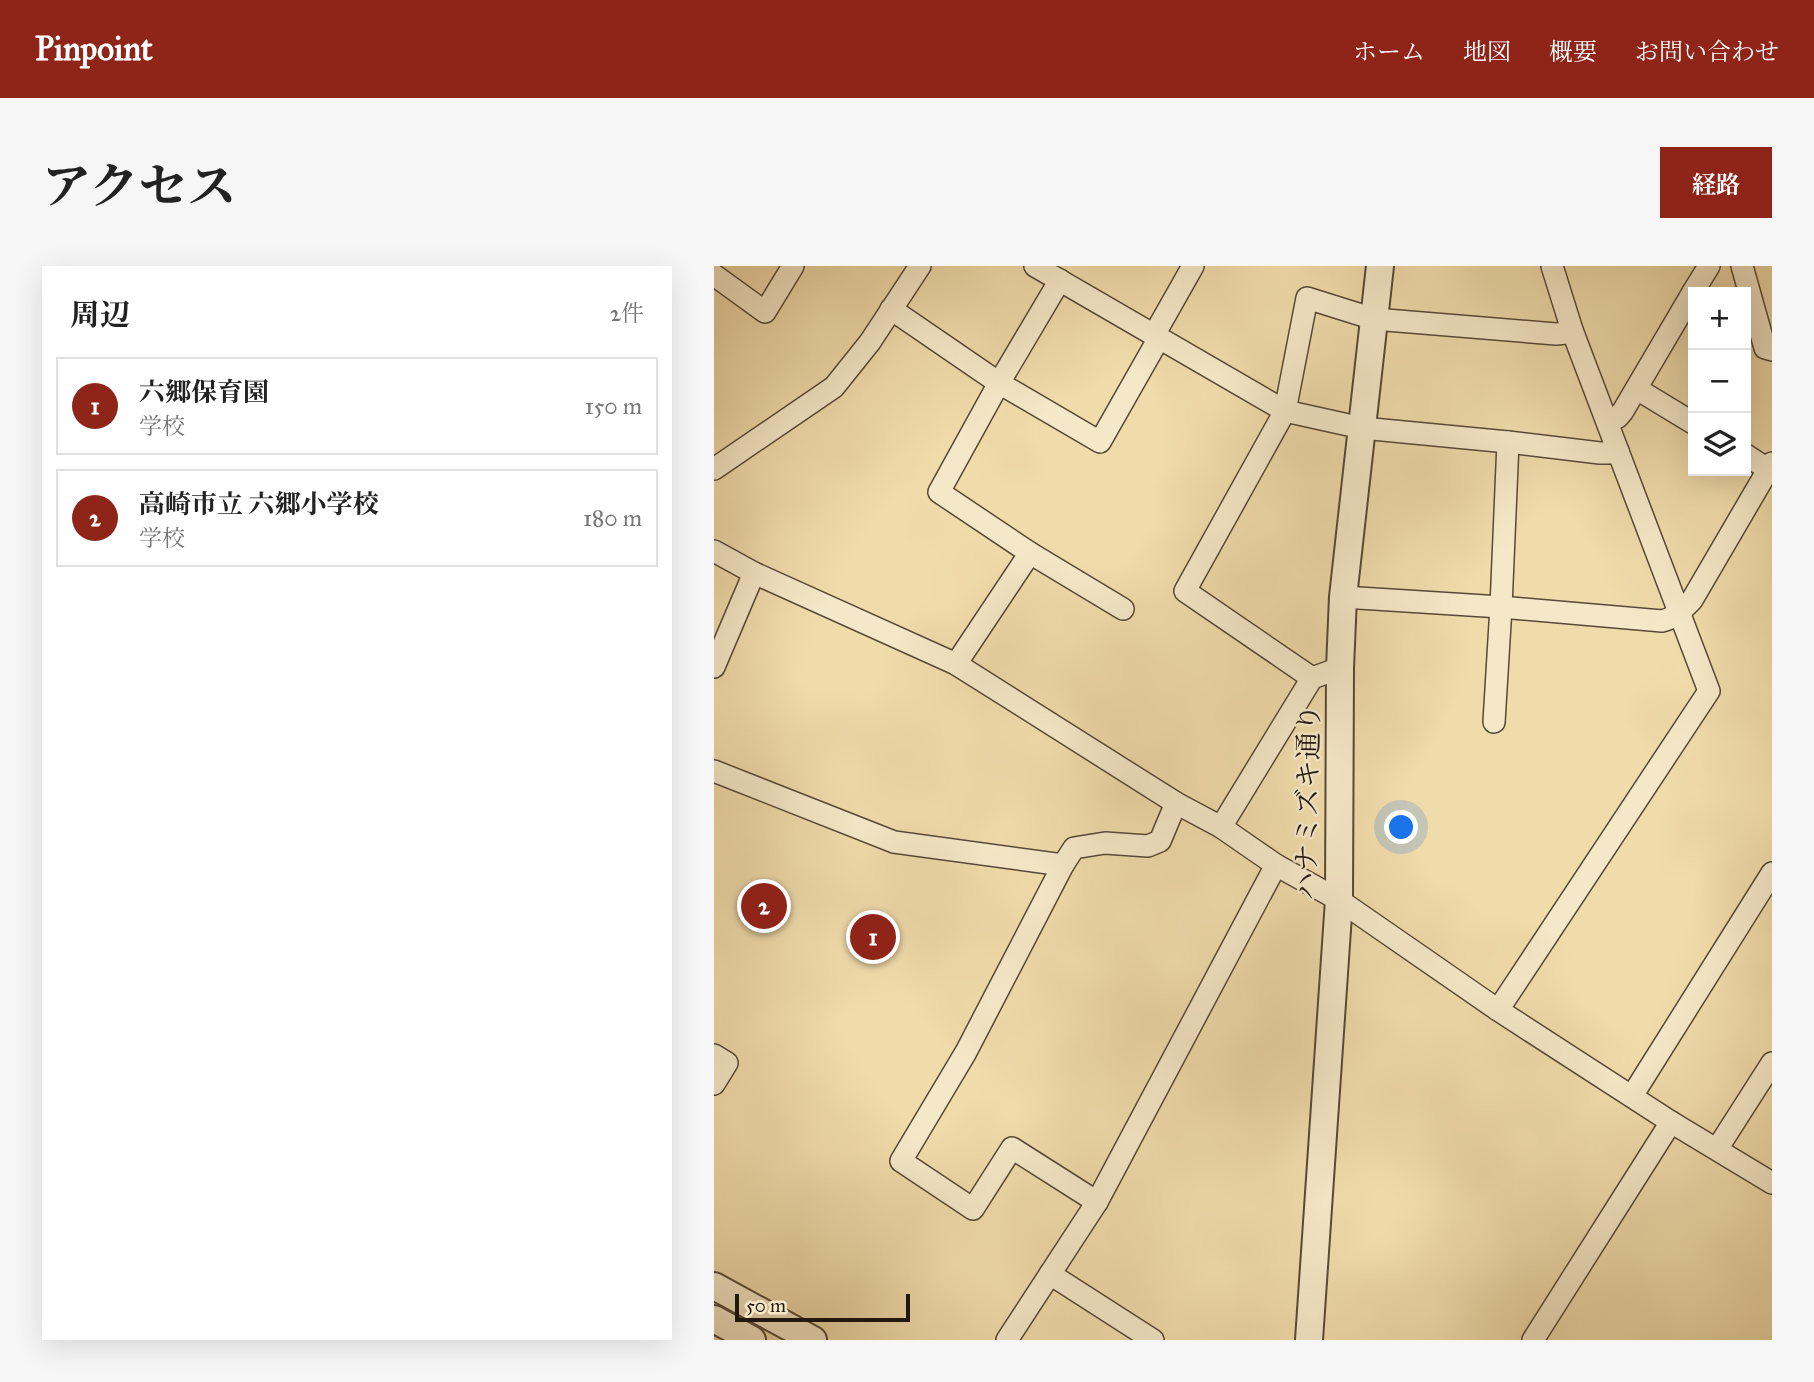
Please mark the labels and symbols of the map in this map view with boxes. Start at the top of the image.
street label: ハナミズキ通り [1288,704,1327,900]
your location [1384,810,1418,844]
pin: 2 [741,880,787,932]
pin: 1 [850,911,896,963]
scale bar [735,1291,910,1323]

